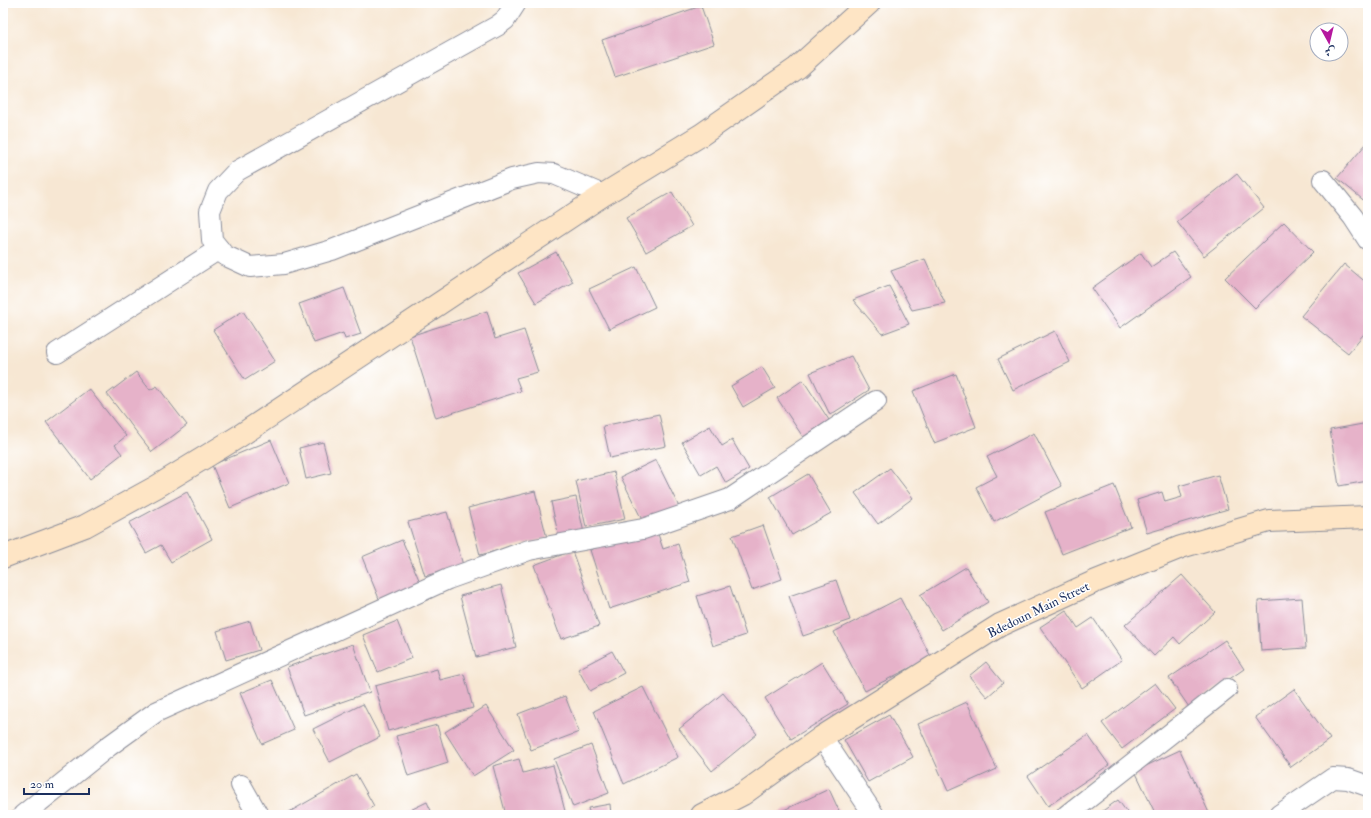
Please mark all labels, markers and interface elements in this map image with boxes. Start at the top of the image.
north arrow [1309,22,1349,62]
text: ش [1324,44,1337,59]
street label: Bdedoun Main Street [985,578,1092,641]
scale bar [24,770,89,796]
text: 20 m [30,777,55,792]

